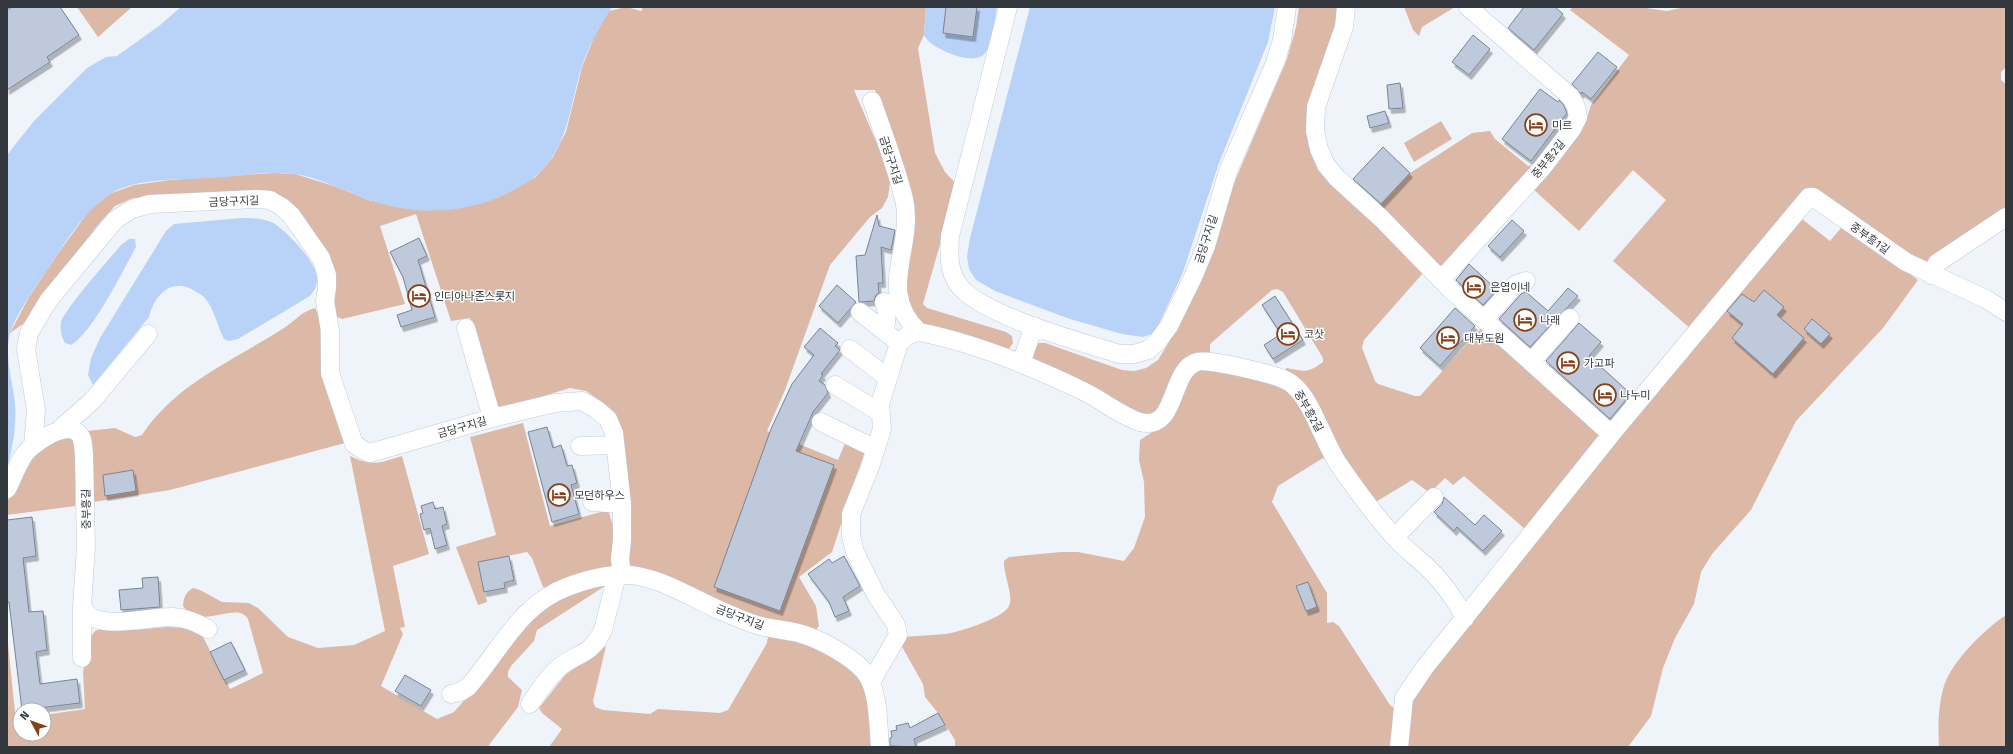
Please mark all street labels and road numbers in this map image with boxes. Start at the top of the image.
street label: 금당구지길 [877,134,905,186]
street label: 중부흥2길 [1529,137,1568,181]
street label: 금당구지길 [209,194,260,209]
street label: 금당구지길 [1192,213,1220,265]
street label: 중부흥1길 [1848,220,1892,257]
street label: 중부흥2길 [1291,388,1326,434]
street label: 금당구지길 [436,414,488,441]
street label: 중부흥길 [80,489,93,529]
street label: 금당구지길 [714,602,766,633]

